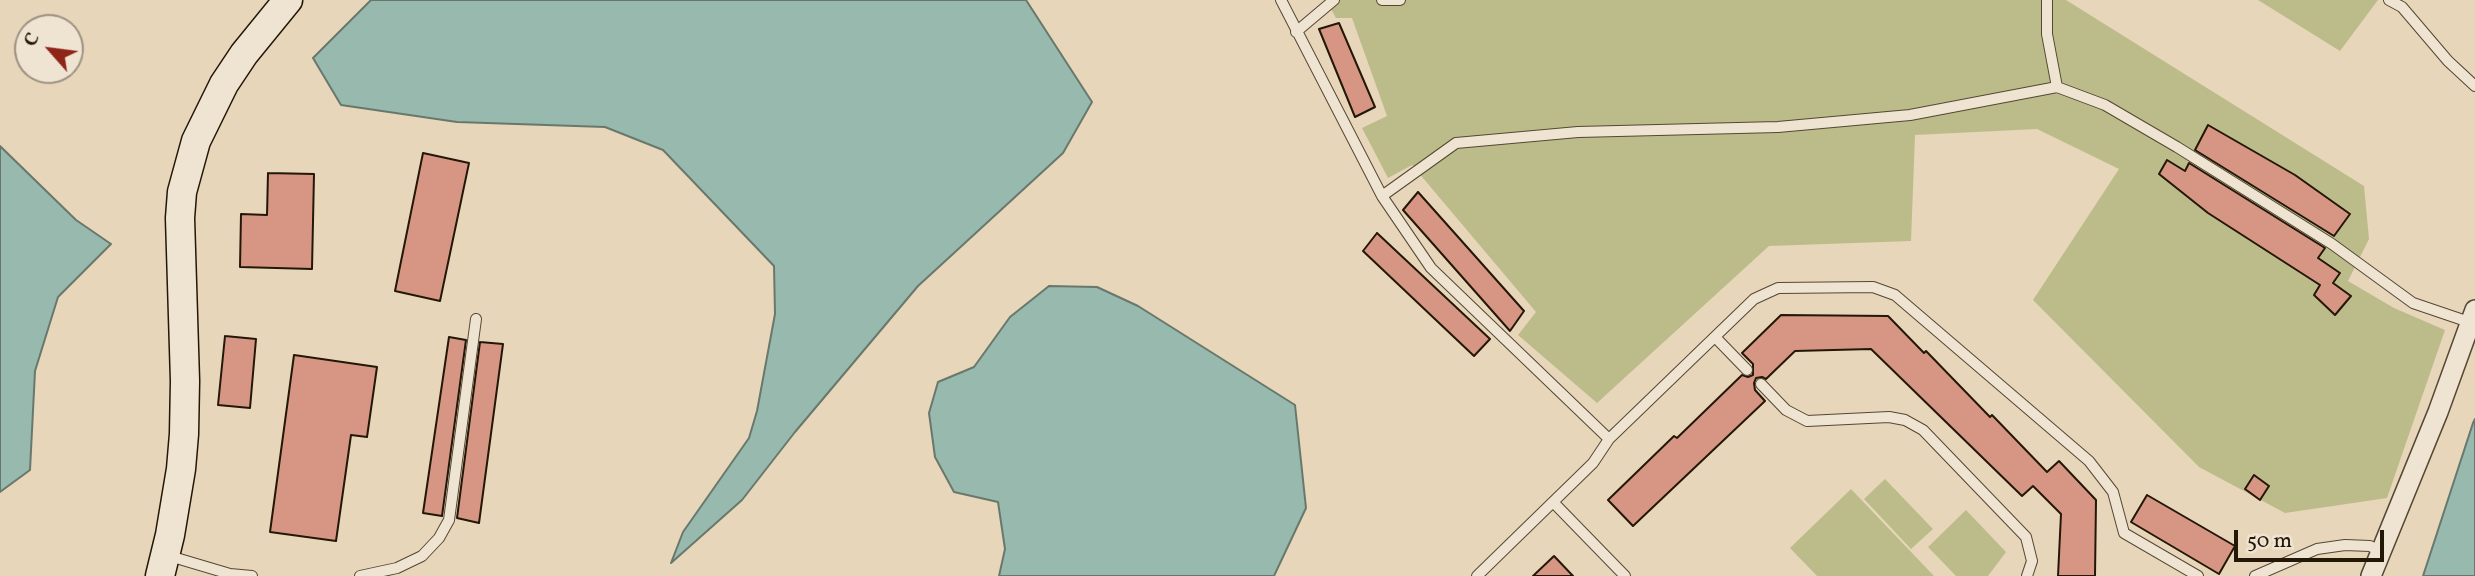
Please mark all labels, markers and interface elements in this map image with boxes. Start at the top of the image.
north arrow [14,14,84,84]
text: С [18,29,47,52]
scale bar [2237,516,2388,560]
text: 50 m [2247,527,2292,556]

